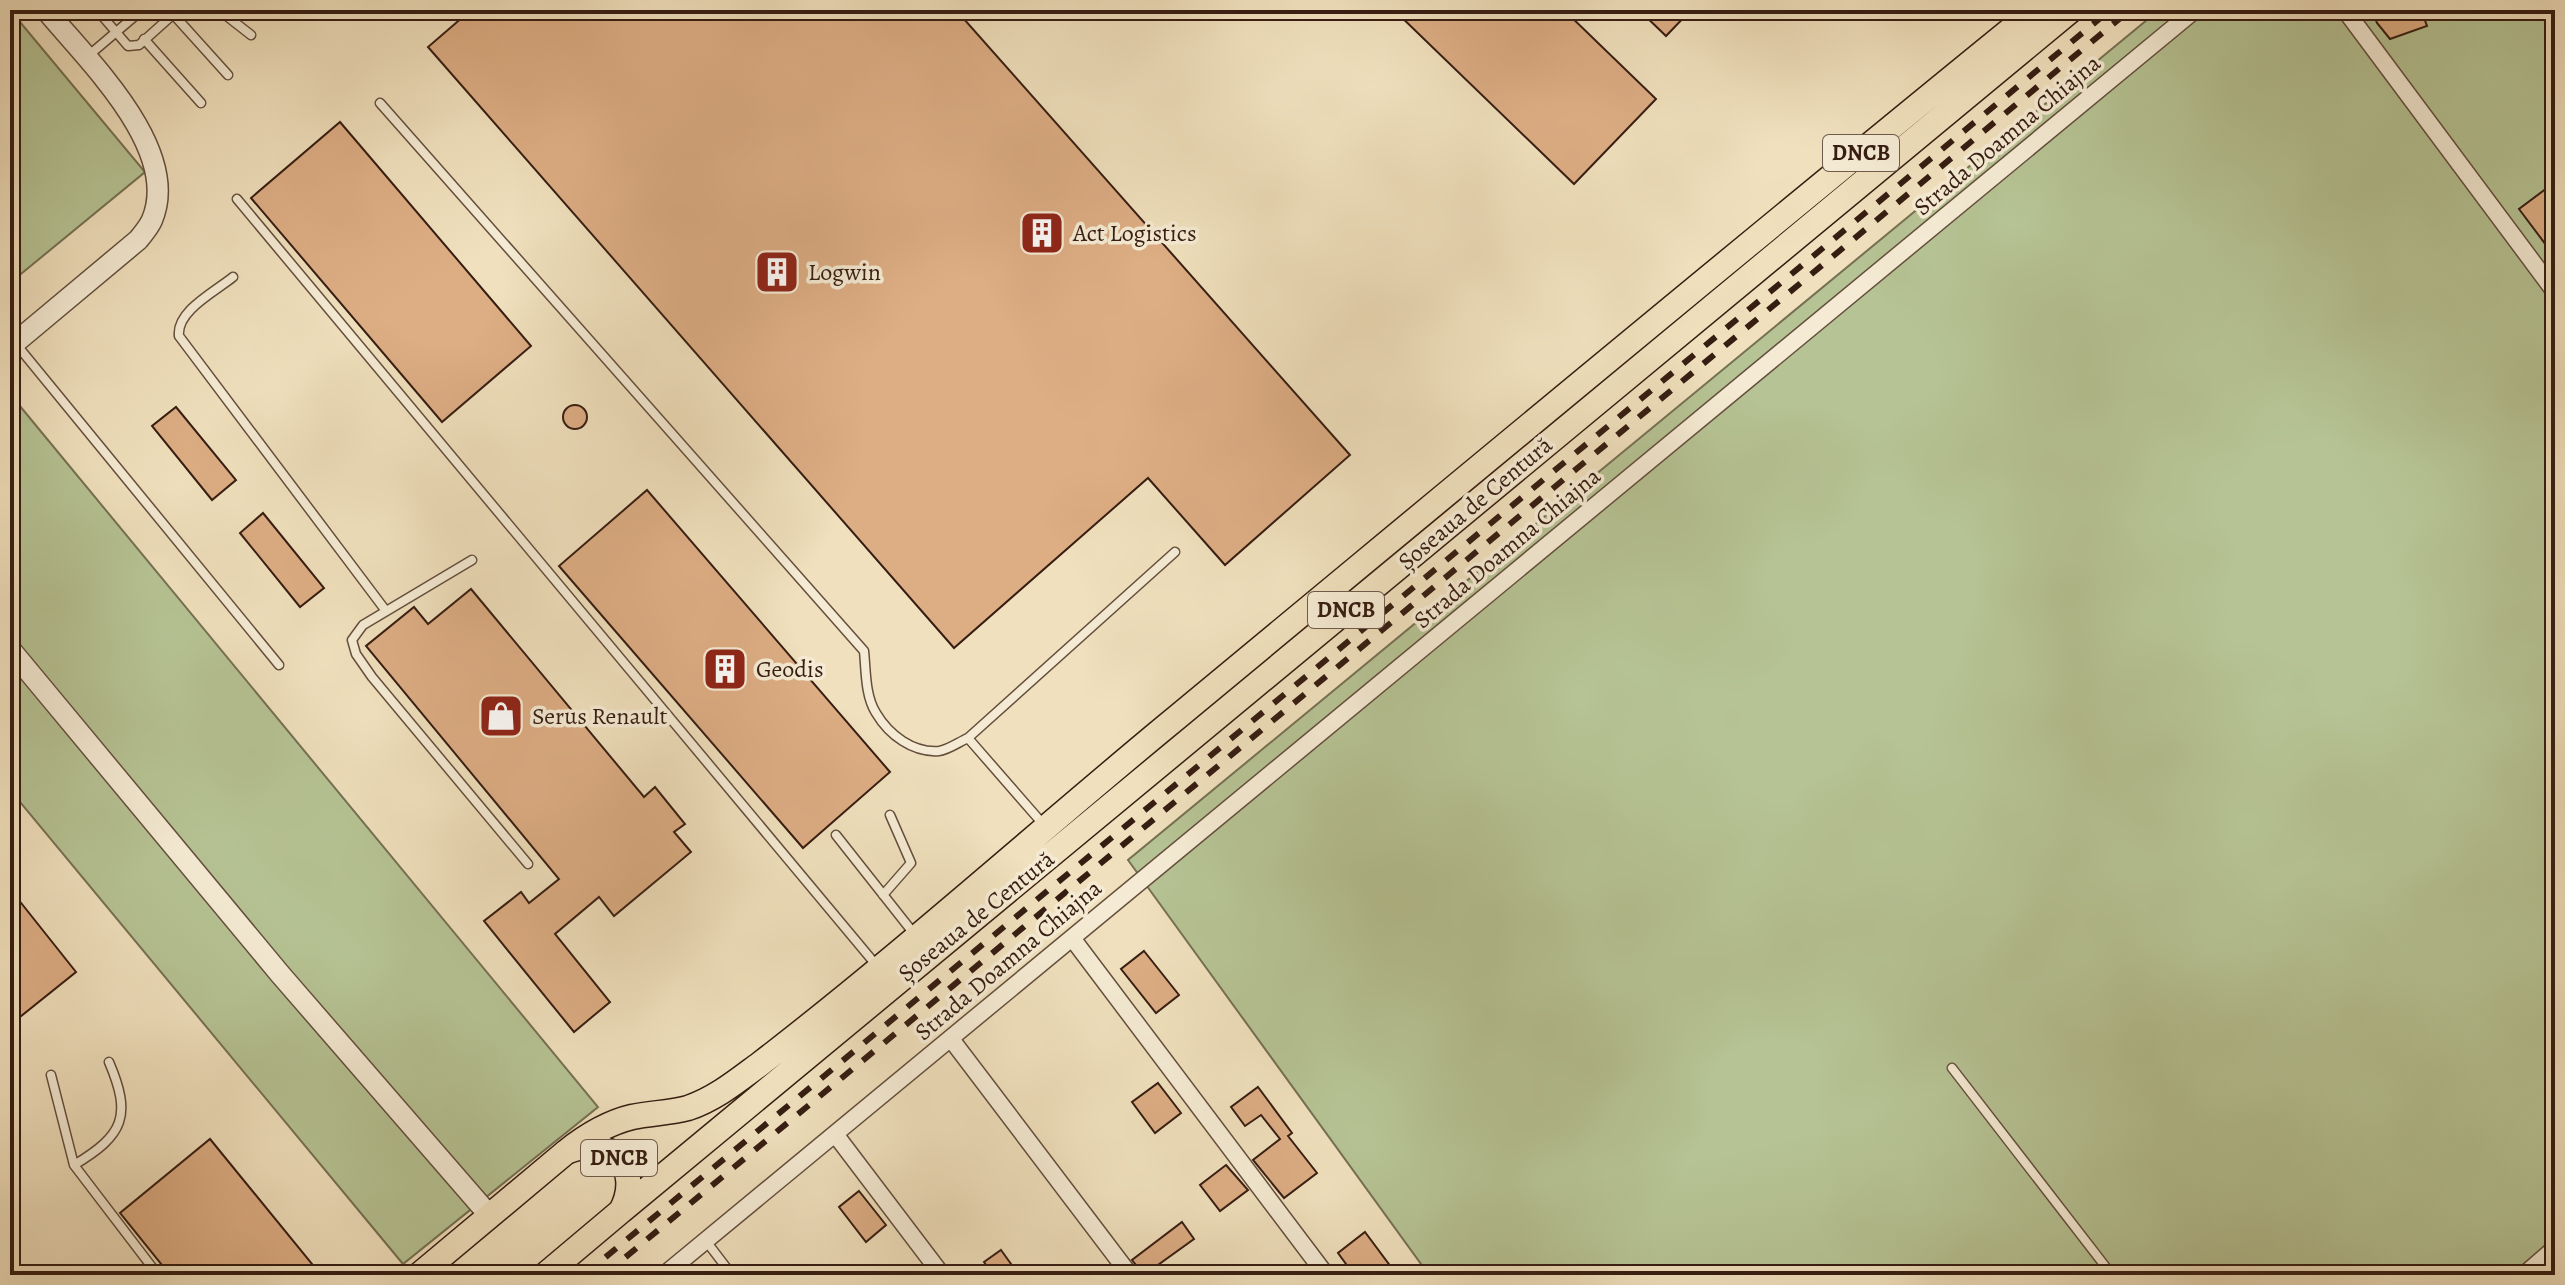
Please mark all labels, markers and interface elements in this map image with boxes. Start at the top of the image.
street label: Strada Doamna Chiajna [1907,47,2108,223]
road number: DNCB [1823,135,1899,171]
building icon: Act Logistics [1018,209,1066,257]
place label: Act Logistics [1072,217,1197,249]
building icon: Logwin [753,248,801,296]
place label: Logwin [808,256,881,288]
street label: Șoseaua de Centură [1391,428,1560,577]
street label: Strada Doamna Chiajna [1407,460,1608,636]
road number: DNCB [1308,592,1384,628]
building icon: Geodis [701,645,749,693]
place label: Geodis [756,653,824,685]
shop icon: Serus Renault [477,692,525,740]
place label: Serus Renault [532,700,667,732]
street label: Șoseaua de Centură [891,842,1062,989]
street label: Strada Doamna Chiajna [908,872,1109,1048]
road number: DNCB [581,1140,657,1176]

